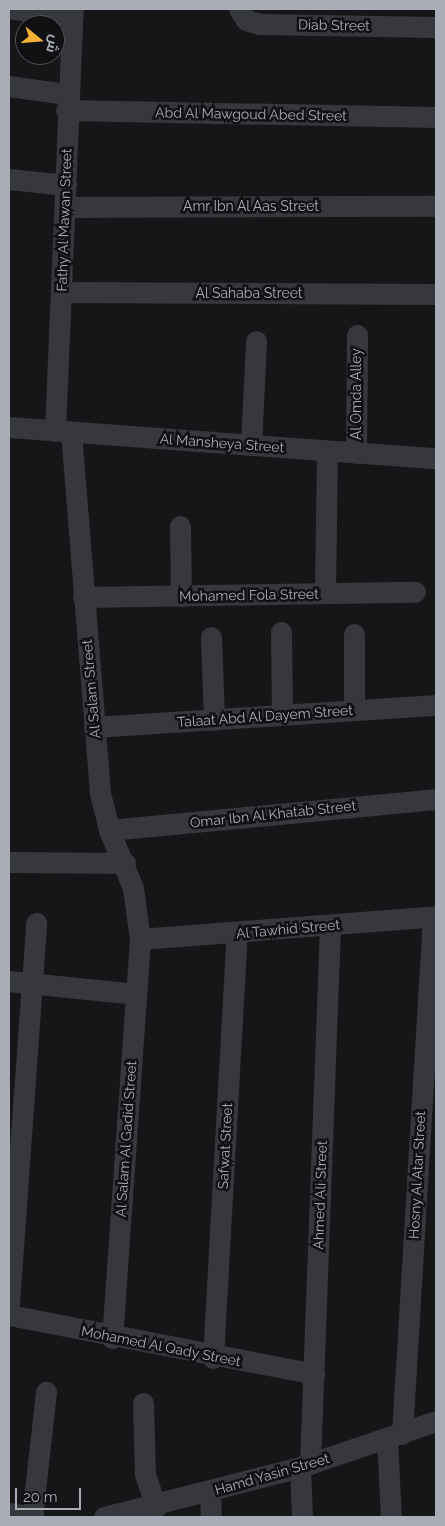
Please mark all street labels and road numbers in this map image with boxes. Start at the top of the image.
street label: Diab Street [298,16,370,34]
street label: Abd Al Mawgoud Abed Street [154,104,348,124]
street label: Fathy Al Mawan Street [53,147,75,293]
street label: Amr Ibn Al Aas Street [182,198,320,214]
street label: Al Sahaba Street [195,285,303,301]
street label: Al Omda Alley [348,348,364,440]
street label: Al Mansheya Street [159,430,285,456]
street label: Mohamed Fola Street [179,585,319,605]
street label: Al Salam Street [78,639,104,739]
street label: Talaat Abd Al Dayem Street [176,701,354,731]
street label: Omar Ibn Al Khatab Street [188,797,358,831]
street label: Al Tawhid Street [235,916,341,942]
street label: Al Salam Al Gadid Street [112,1060,140,1218]
street label: Safwat Street [214,1102,236,1190]
street label: Hosny Al Atar Street [405,1110,429,1240]
street label: Ahmed Ali Street [310,1140,330,1250]
street label: Mohamed Al Qady Street [79,1322,243,1370]
street label: Hamd Yasin Street [213,1450,331,1498]

